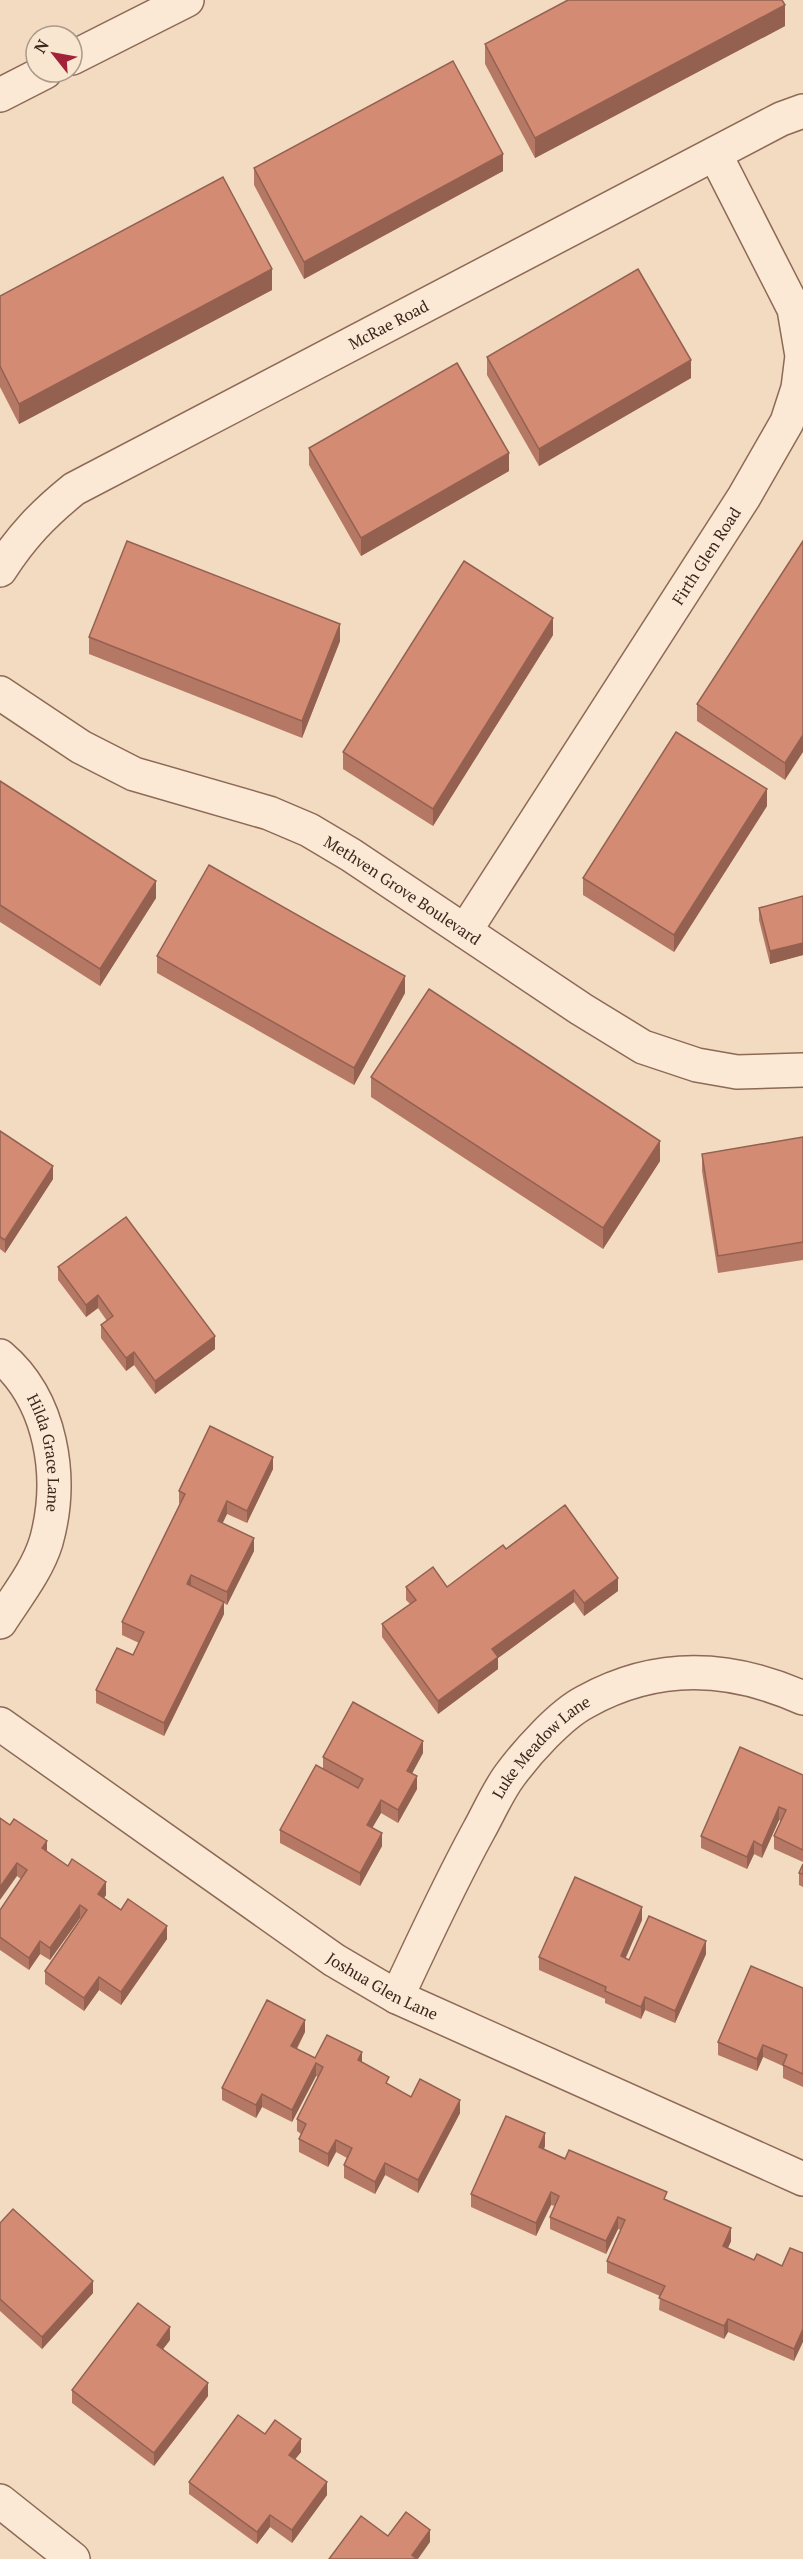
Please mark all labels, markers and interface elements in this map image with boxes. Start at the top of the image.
north arrow [24,24,84,84]
text: N [29,35,54,57]
street label: McRae Road [345,294,432,354]
street label: Firth Glen Road [667,503,746,609]
street label: Methven Grove Boulevard [320,830,485,950]
street label: Hilda Grace Lane [22,1390,65,1513]
street label: Luke Meadow Lane [487,1690,594,1802]
street label: Joshua Glen Lane [322,1947,441,2025]

